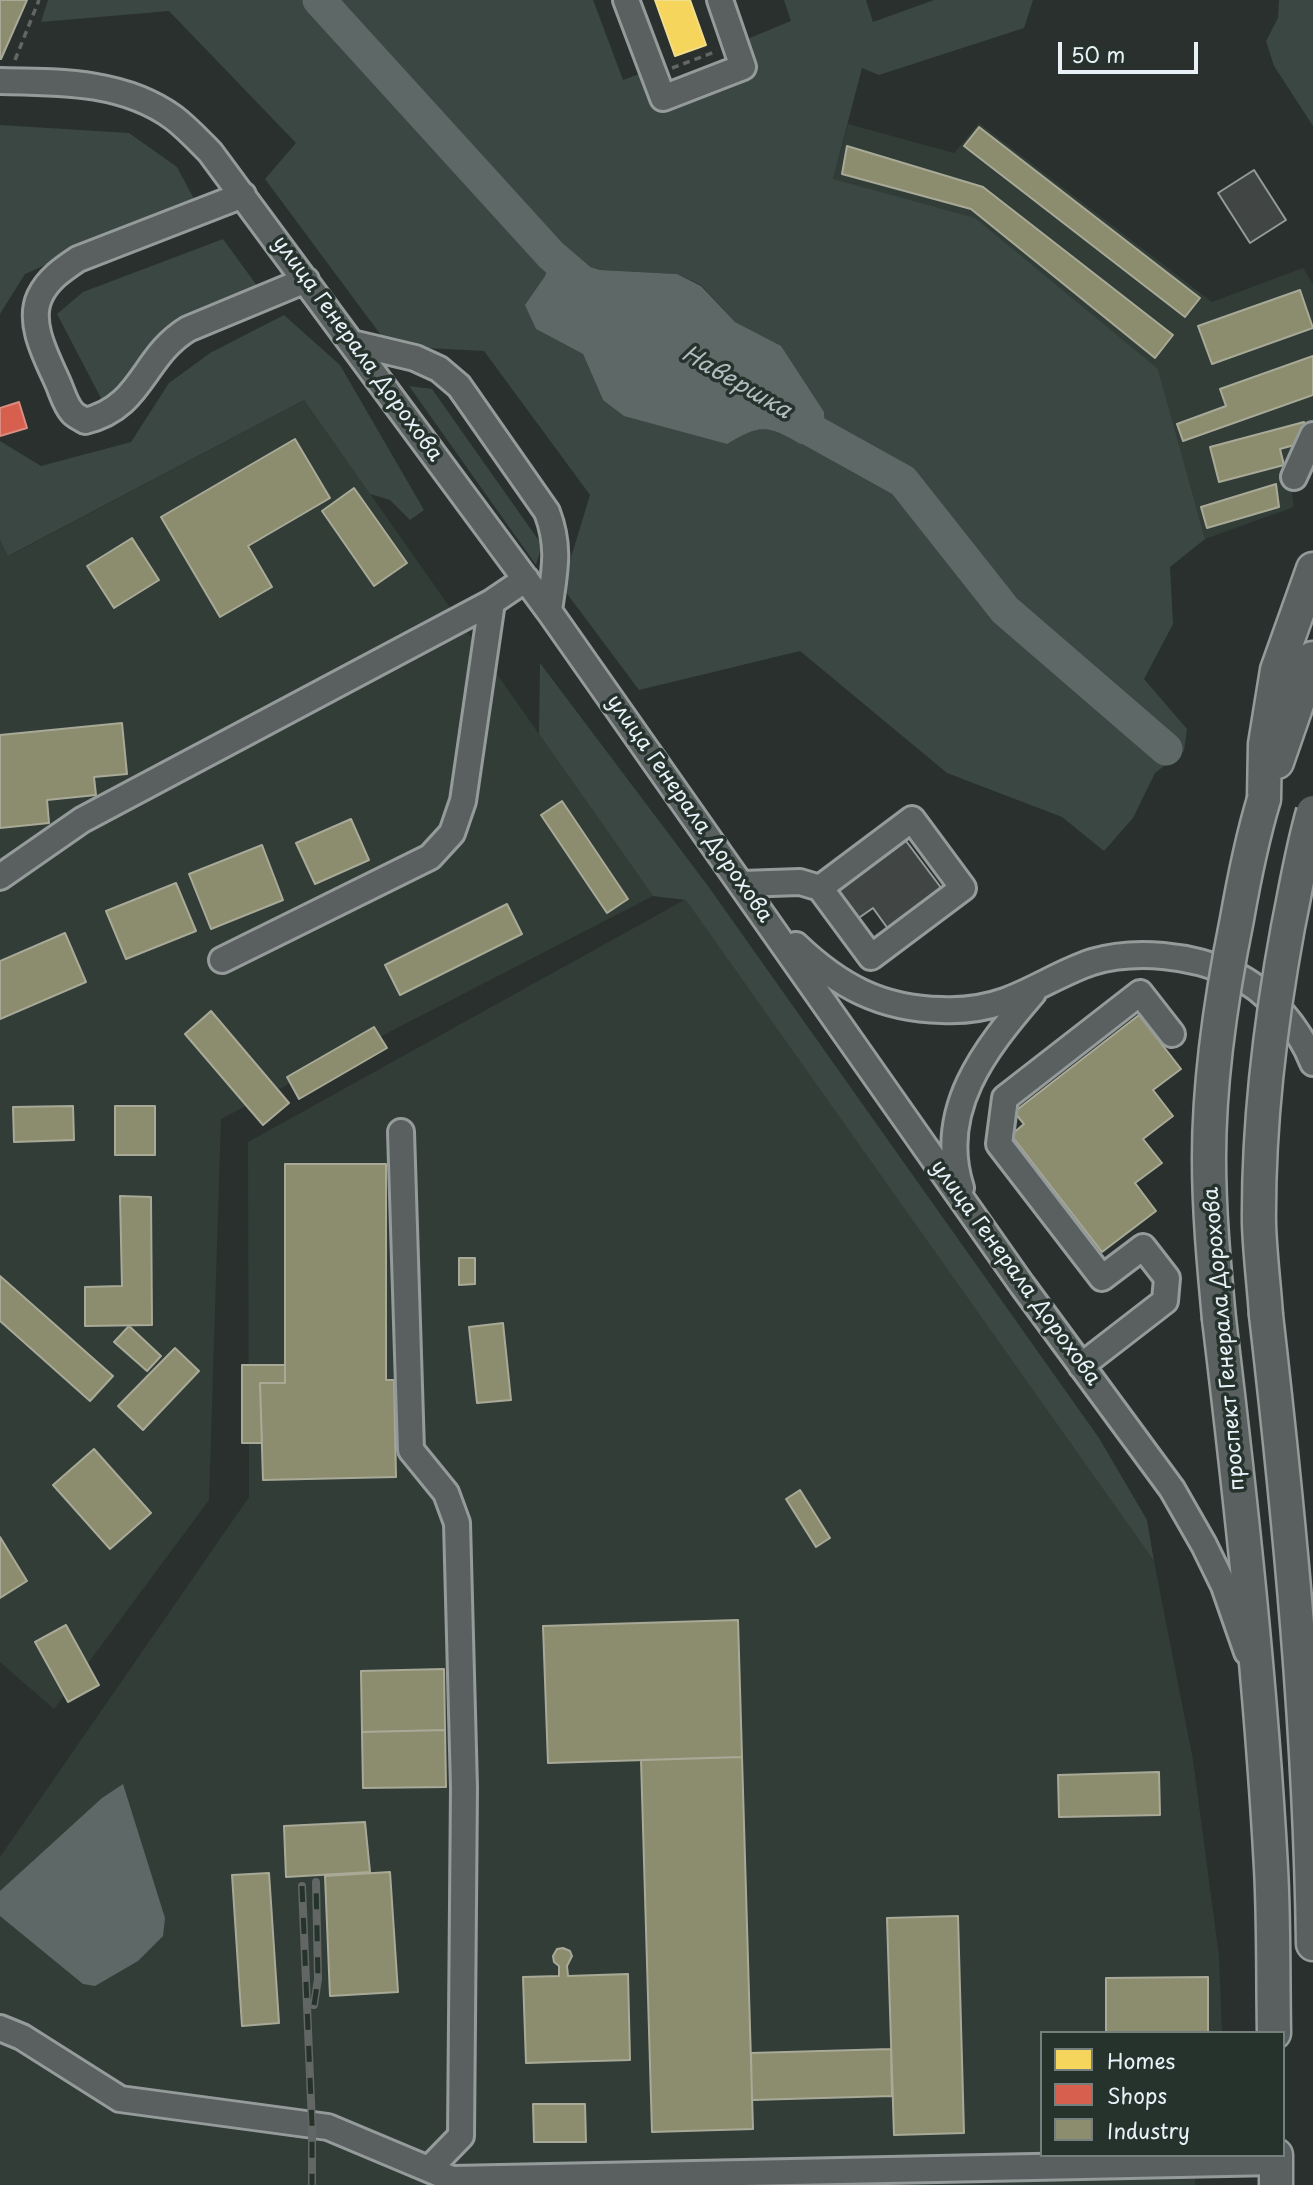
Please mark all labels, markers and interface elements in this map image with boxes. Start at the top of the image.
scale bar [1061,28,1201,72]
text: 50 m [1071,38,1125,70]
street label: улица Генерала Дорохова [267,232,447,466]
water label: Навершка [676,341,796,425]
street label: улица Генерала Дорохова [601,690,777,928]
street label: улица Генерала Дорохова [925,1156,1105,1390]
street label: проспект Генерала Дорохова [1199,1186,1251,1492]
legend [1040,2031,1285,2157]
text: Homes [1107,2044,1175,2076]
text: Shops [1107,2079,1167,2111]
text: Industry [1107,2114,1190,2146]

